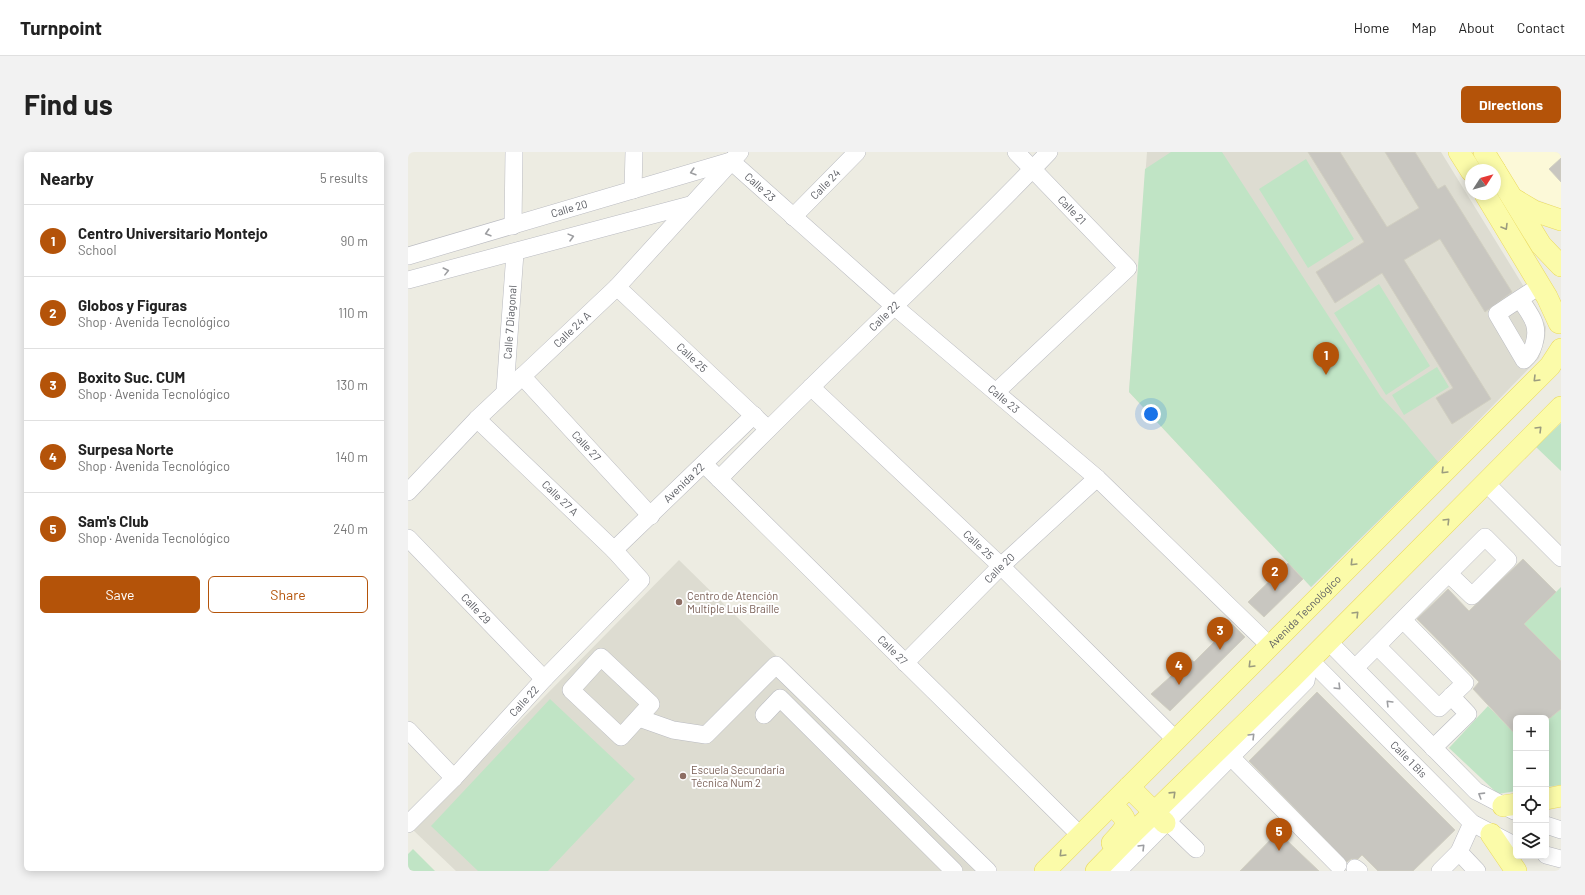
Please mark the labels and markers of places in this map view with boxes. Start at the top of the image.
pin: 1 [1313,342,1339,375]
pin: 2 [1262,558,1288,591]
place label: Centro de Atención Multiple Luis Braille [687,589,780,615]
marker: Centro de Atención Multiple Luis Braille [674,597,684,607]
pin: 3 [1207,617,1233,650]
pin: 4 [1166,652,1192,685]
place label: Escuela Secundaria Técnica Num 2 [691,763,785,789]
marker: Escuela Secundaria Técnica Num 2 [678,771,688,781]
pin: 5 [1266,818,1292,851]

